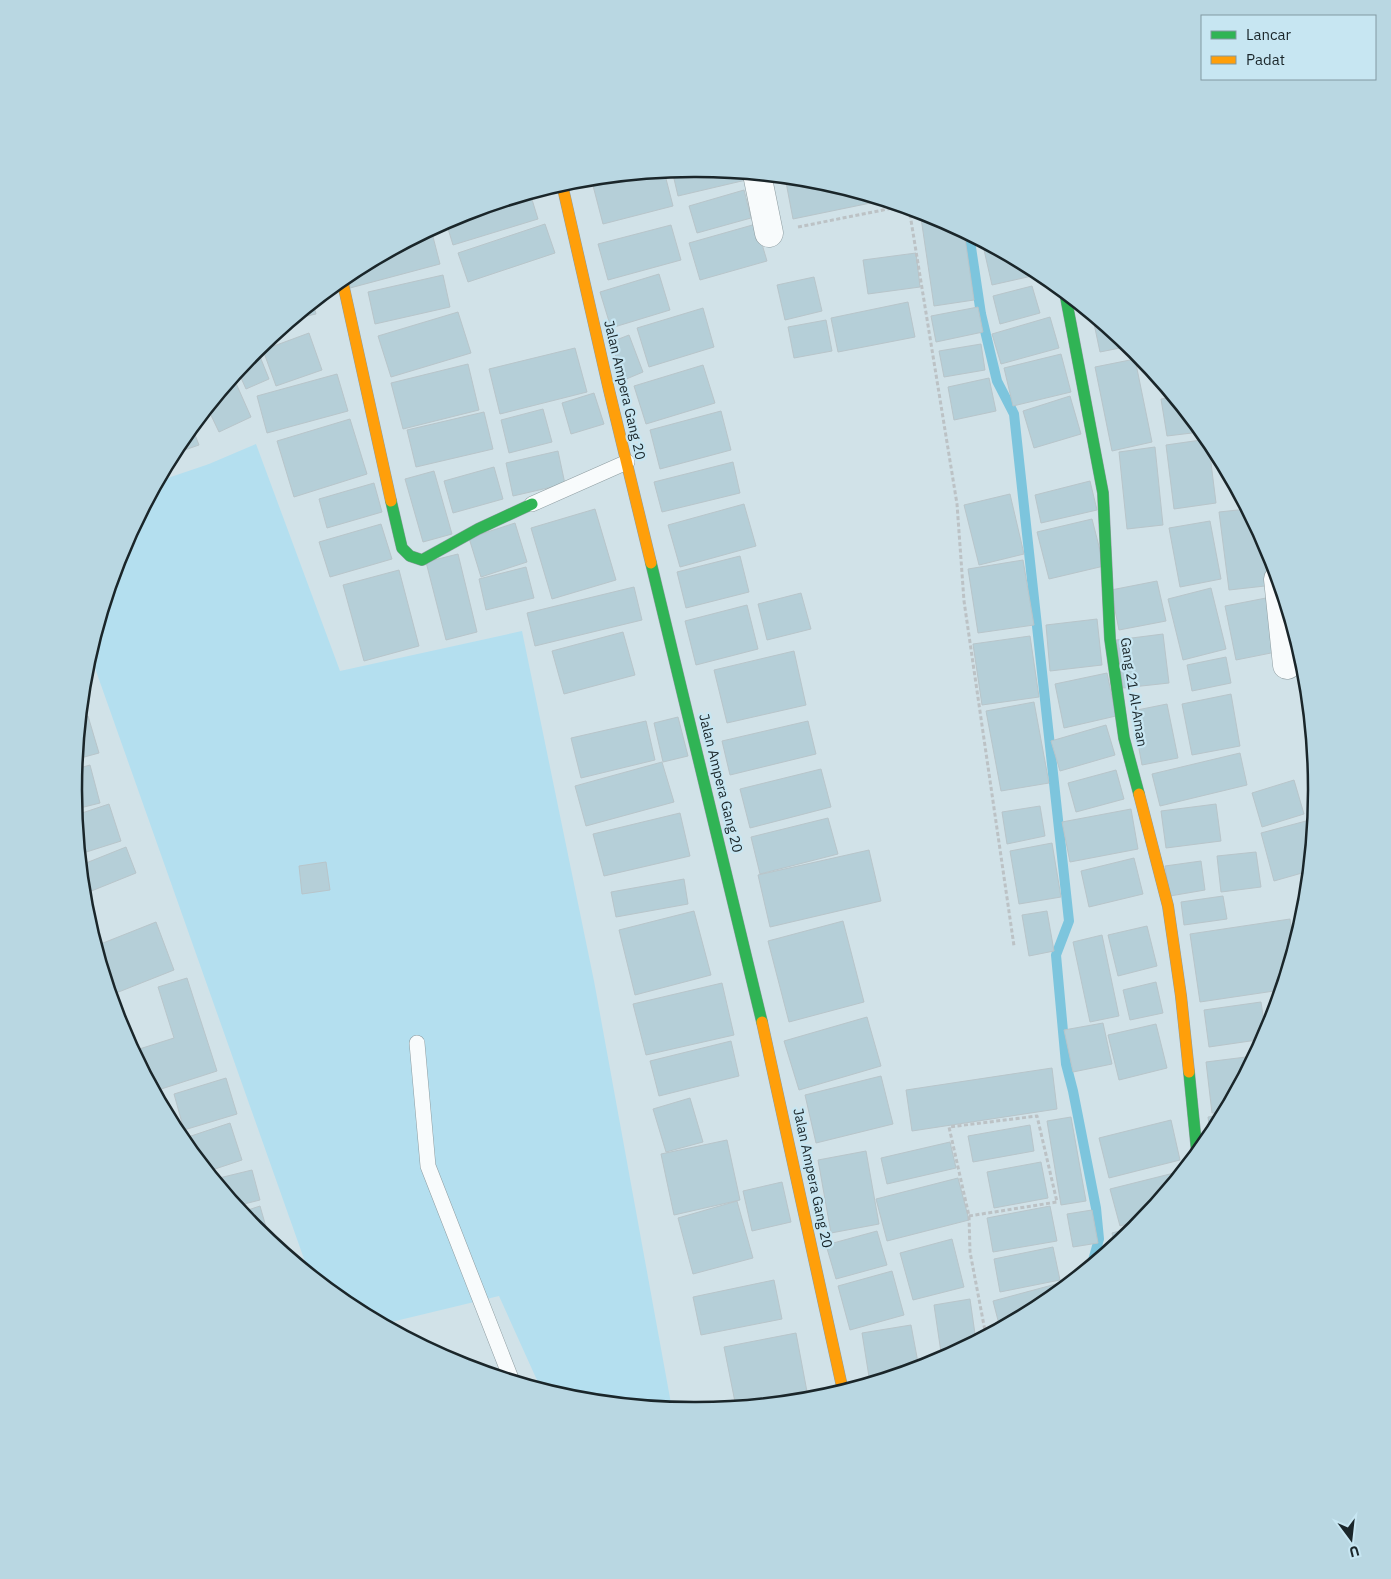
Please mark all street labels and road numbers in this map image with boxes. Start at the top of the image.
street label: Jalan Ampera Gang 20 [600,318,650,462]
street label: Gang 21 Al-Aman [1116,636,1152,748]
street label: Jalan Ampera Gang 20 [695,712,747,854]
street label: Jalan Ampera Gang 20 [789,1106,837,1250]

